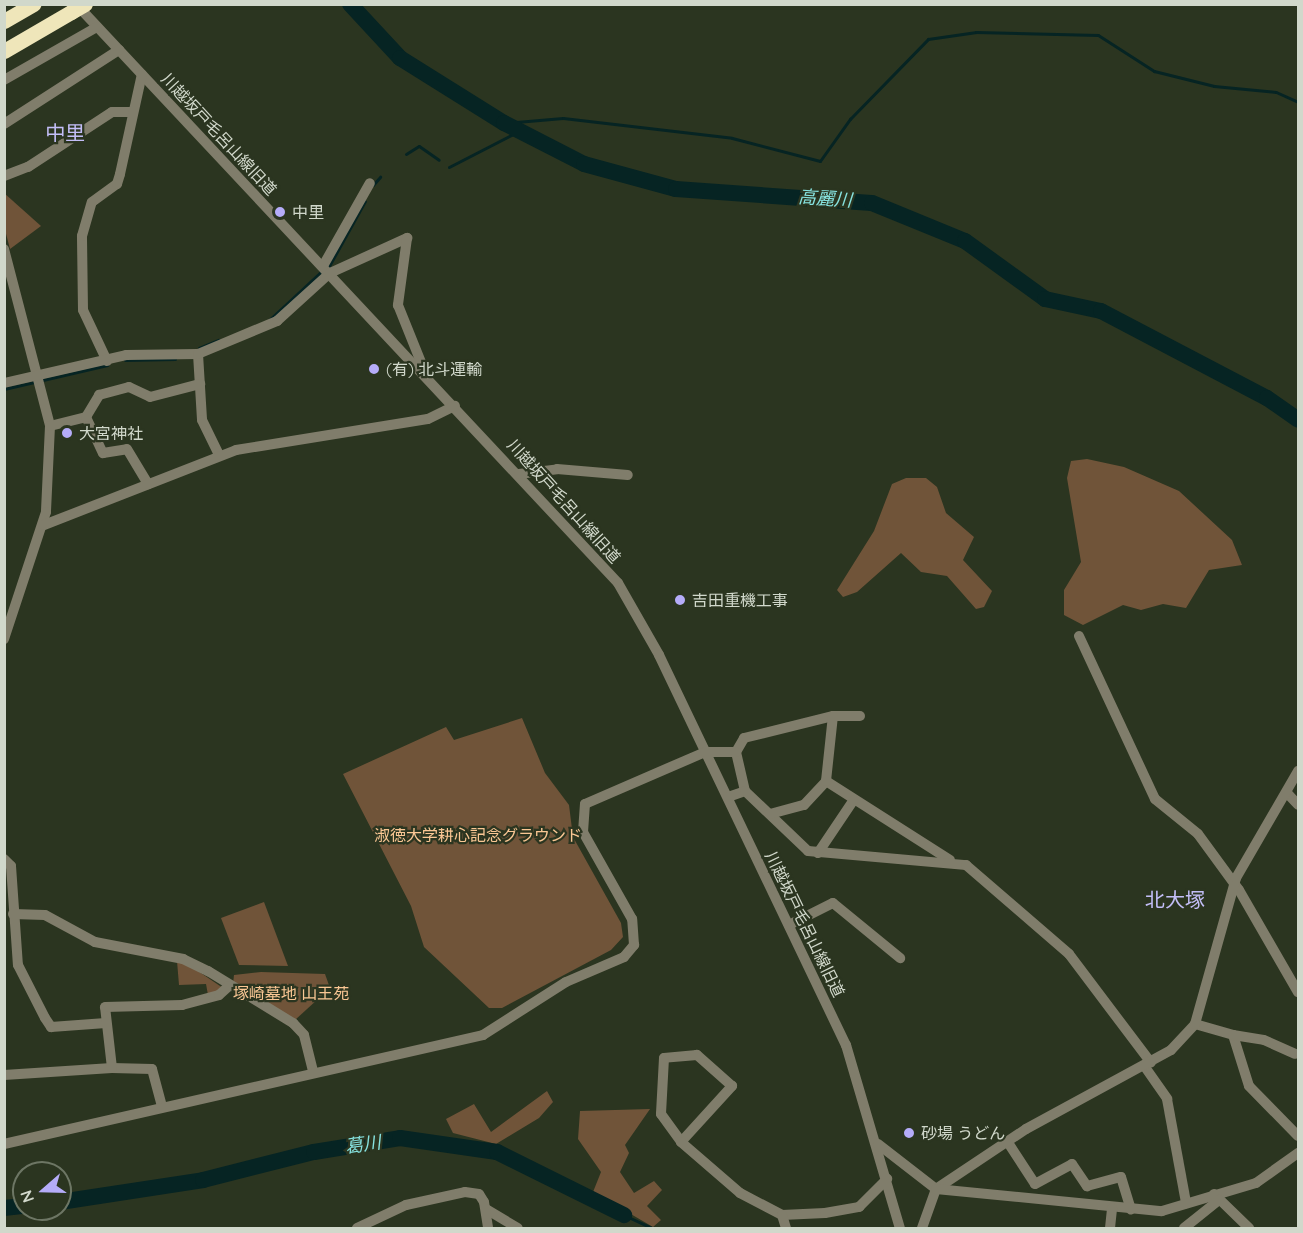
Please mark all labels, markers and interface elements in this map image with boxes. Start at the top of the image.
street label: 川越坂戸毛呂山線旧道 [157,69,281,199]
district label: 中里 [45,120,85,144]
water label: 高麗川 [797,186,853,212]
place label: 中里 [292,202,324,222]
marker: 中里 [273,205,287,219]
place label: (有) 北斗運輸 [386,359,482,379]
marker: (有) 北斗運輸 [367,362,381,376]
place label: 大宮神社 [79,423,143,443]
marker: 大宮神社 [60,426,74,440]
street label: 川越坂戸毛呂山線旧道 [503,435,625,567]
place label: 吉田重機工事 [692,590,788,610]
marker: 吉田重機工事 [673,593,687,607]
park label: 淑徳大学耕心記念グラウンド [374,825,582,845]
street label: 川越坂戸毛呂山線旧道 [761,848,849,1000]
district label: 北大塚 [1145,887,1205,911]
park label: 塚崎墓地 山王苑 [233,983,349,1003]
place label: 砂場 うどん [921,1123,1005,1143]
marker: 砂場 うどん [902,1126,916,1140]
water label: 葛川 [344,1132,382,1158]
north arrow [12,1161,72,1221]
text: N [16,1188,38,1205]

